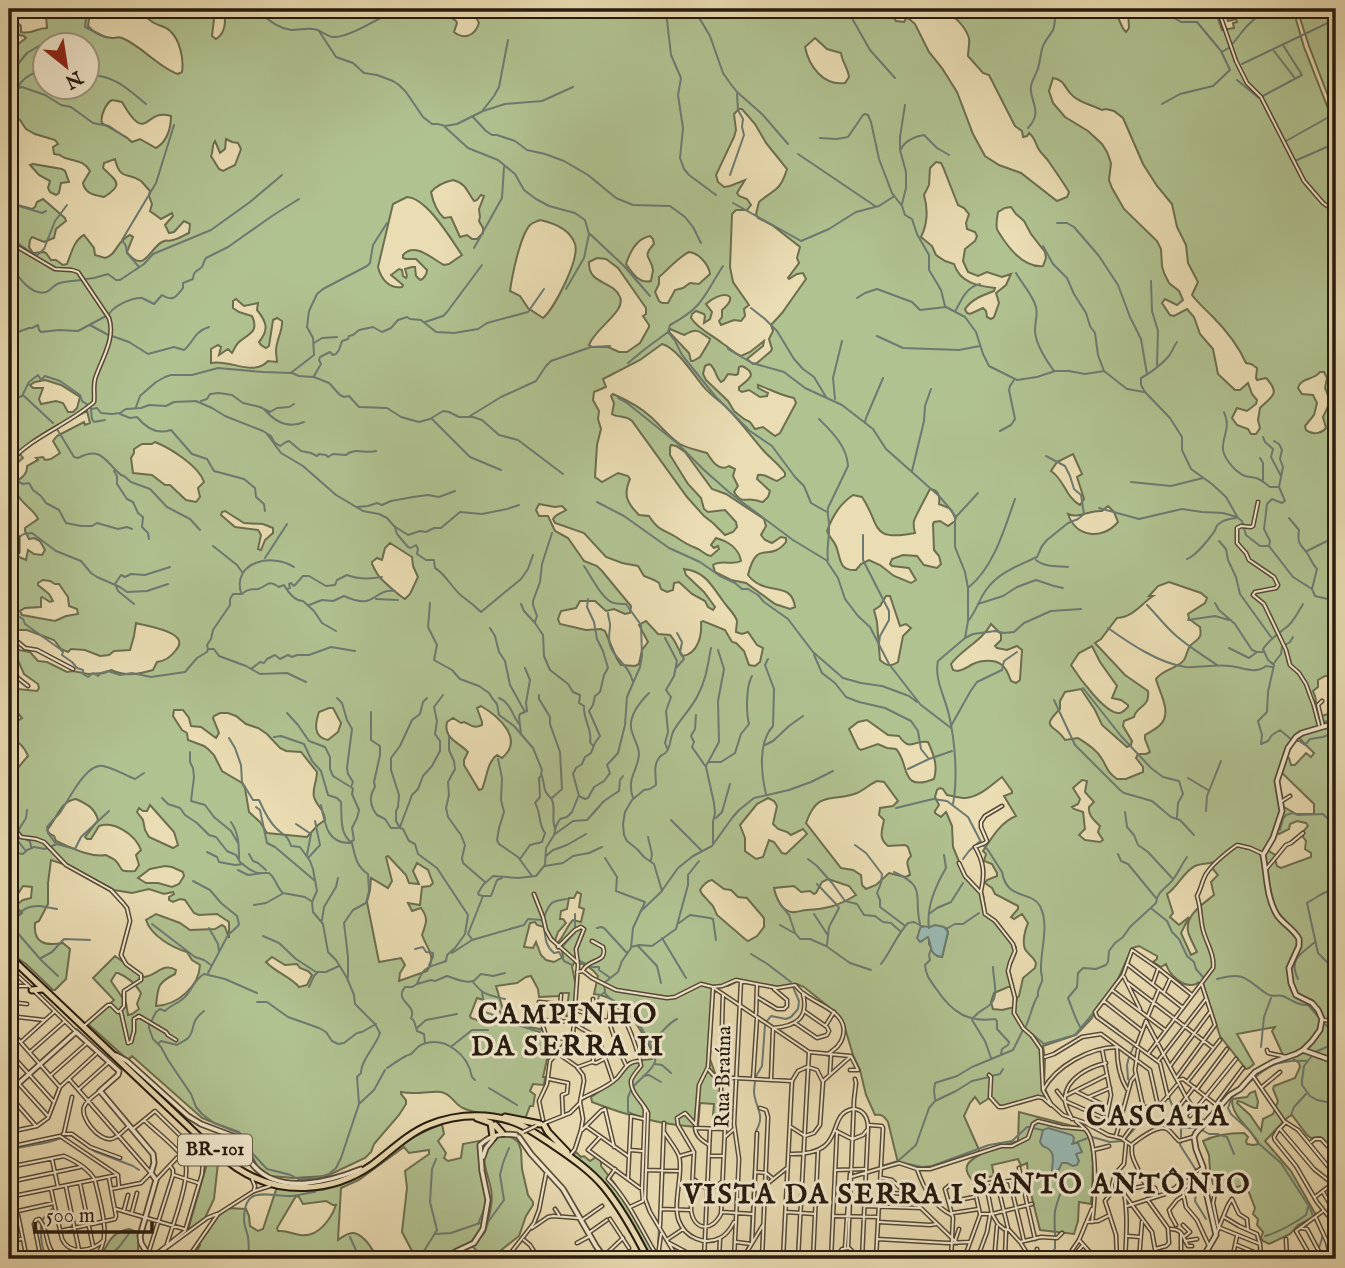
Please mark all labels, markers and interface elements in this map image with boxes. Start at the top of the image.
north arrow [32,32,102,102]
text: N [60,64,87,94]
district label: CAMPINHO DA SERRA II [471,998,665,1065]
street label: Rua Braúna [710,1025,738,1128]
district label: CASCATA [1086,1100,1230,1135]
road number: BR-101 [178,1134,252,1166]
district label: SANTO ANTÔNIO [973,1167,1251,1203]
district label: VISTA DA SERRA I [682,1178,965,1213]
scale bar [35,1191,152,1235]
text: 500 m [46,1203,95,1230]

